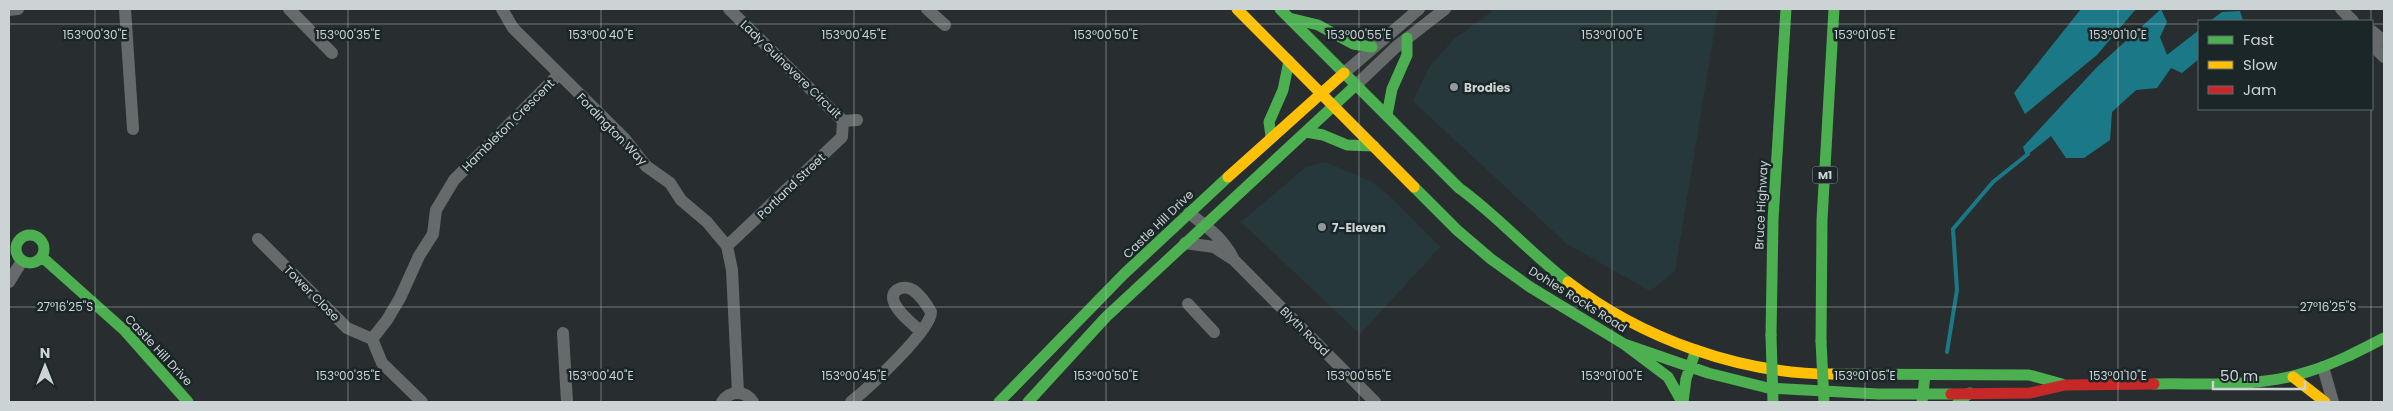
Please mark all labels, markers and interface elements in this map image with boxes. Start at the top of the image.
street label: Lady Guinevere Circuit [737,16,845,122]
legend [2198,20,2373,110]
text: 153°00'30"E [63,26,127,43]
text: 153°00'35"E [316,26,380,43]
text: 153°00'40"E [568,26,634,43]
text: 153°00'45"E [821,26,887,43]
text: 153°00'50"E [1073,26,1139,43]
text: 153°00'55"E [1326,26,1392,43]
text: 153°01'00"E [1581,26,1643,43]
text: 153°01'05"E [1834,26,1896,43]
text: 153°01'10"E [2089,26,2147,43]
text: Fast [2243,29,2274,50]
text: Slow [2243,54,2278,75]
street label: Hambleton Crescent [458,75,558,175]
place label: Brodies [1464,79,1511,96]
text: Jam [2243,79,2277,100]
marker: Brodies [1448,81,1460,93]
street label: Fordington Way [573,89,651,169]
street label: Portland Street [753,149,829,223]
street label: Bruce Highway [1750,160,1772,250]
road number: M1 [1812,166,1838,184]
street label: Castle Hill Drive [1119,186,1197,262]
place label: 7-Eleven [1332,219,1386,236]
marker: 7-Eleven [1316,221,1328,233]
street label: Tower Close [280,261,344,325]
street label: Dohles Rocks Road [1526,262,1630,336]
text: 27°16'25"S [37,298,93,315]
text: 27°16'25"S [2300,298,2356,315]
street label: Blyth Road [1277,303,1333,359]
street label: Castle Hill Drive [121,311,197,389]
north arrow [20,341,70,391]
text: N [40,343,50,363]
scale bar [2213,358,2306,390]
text: 50 m [2220,365,2258,386]
text: 153°00'35"E [316,367,380,384]
text: 153°00'40"E [568,367,634,384]
text: 153°00'45"E [821,367,887,384]
text: 153°00'50"E [1073,367,1139,384]
text: 153°00'55"E [1326,367,1392,384]
text: 153°01'00"E [1581,367,1643,384]
text: 153°01'05"E [1834,367,1896,384]
text: 153°01'10"E [2089,367,2147,384]

